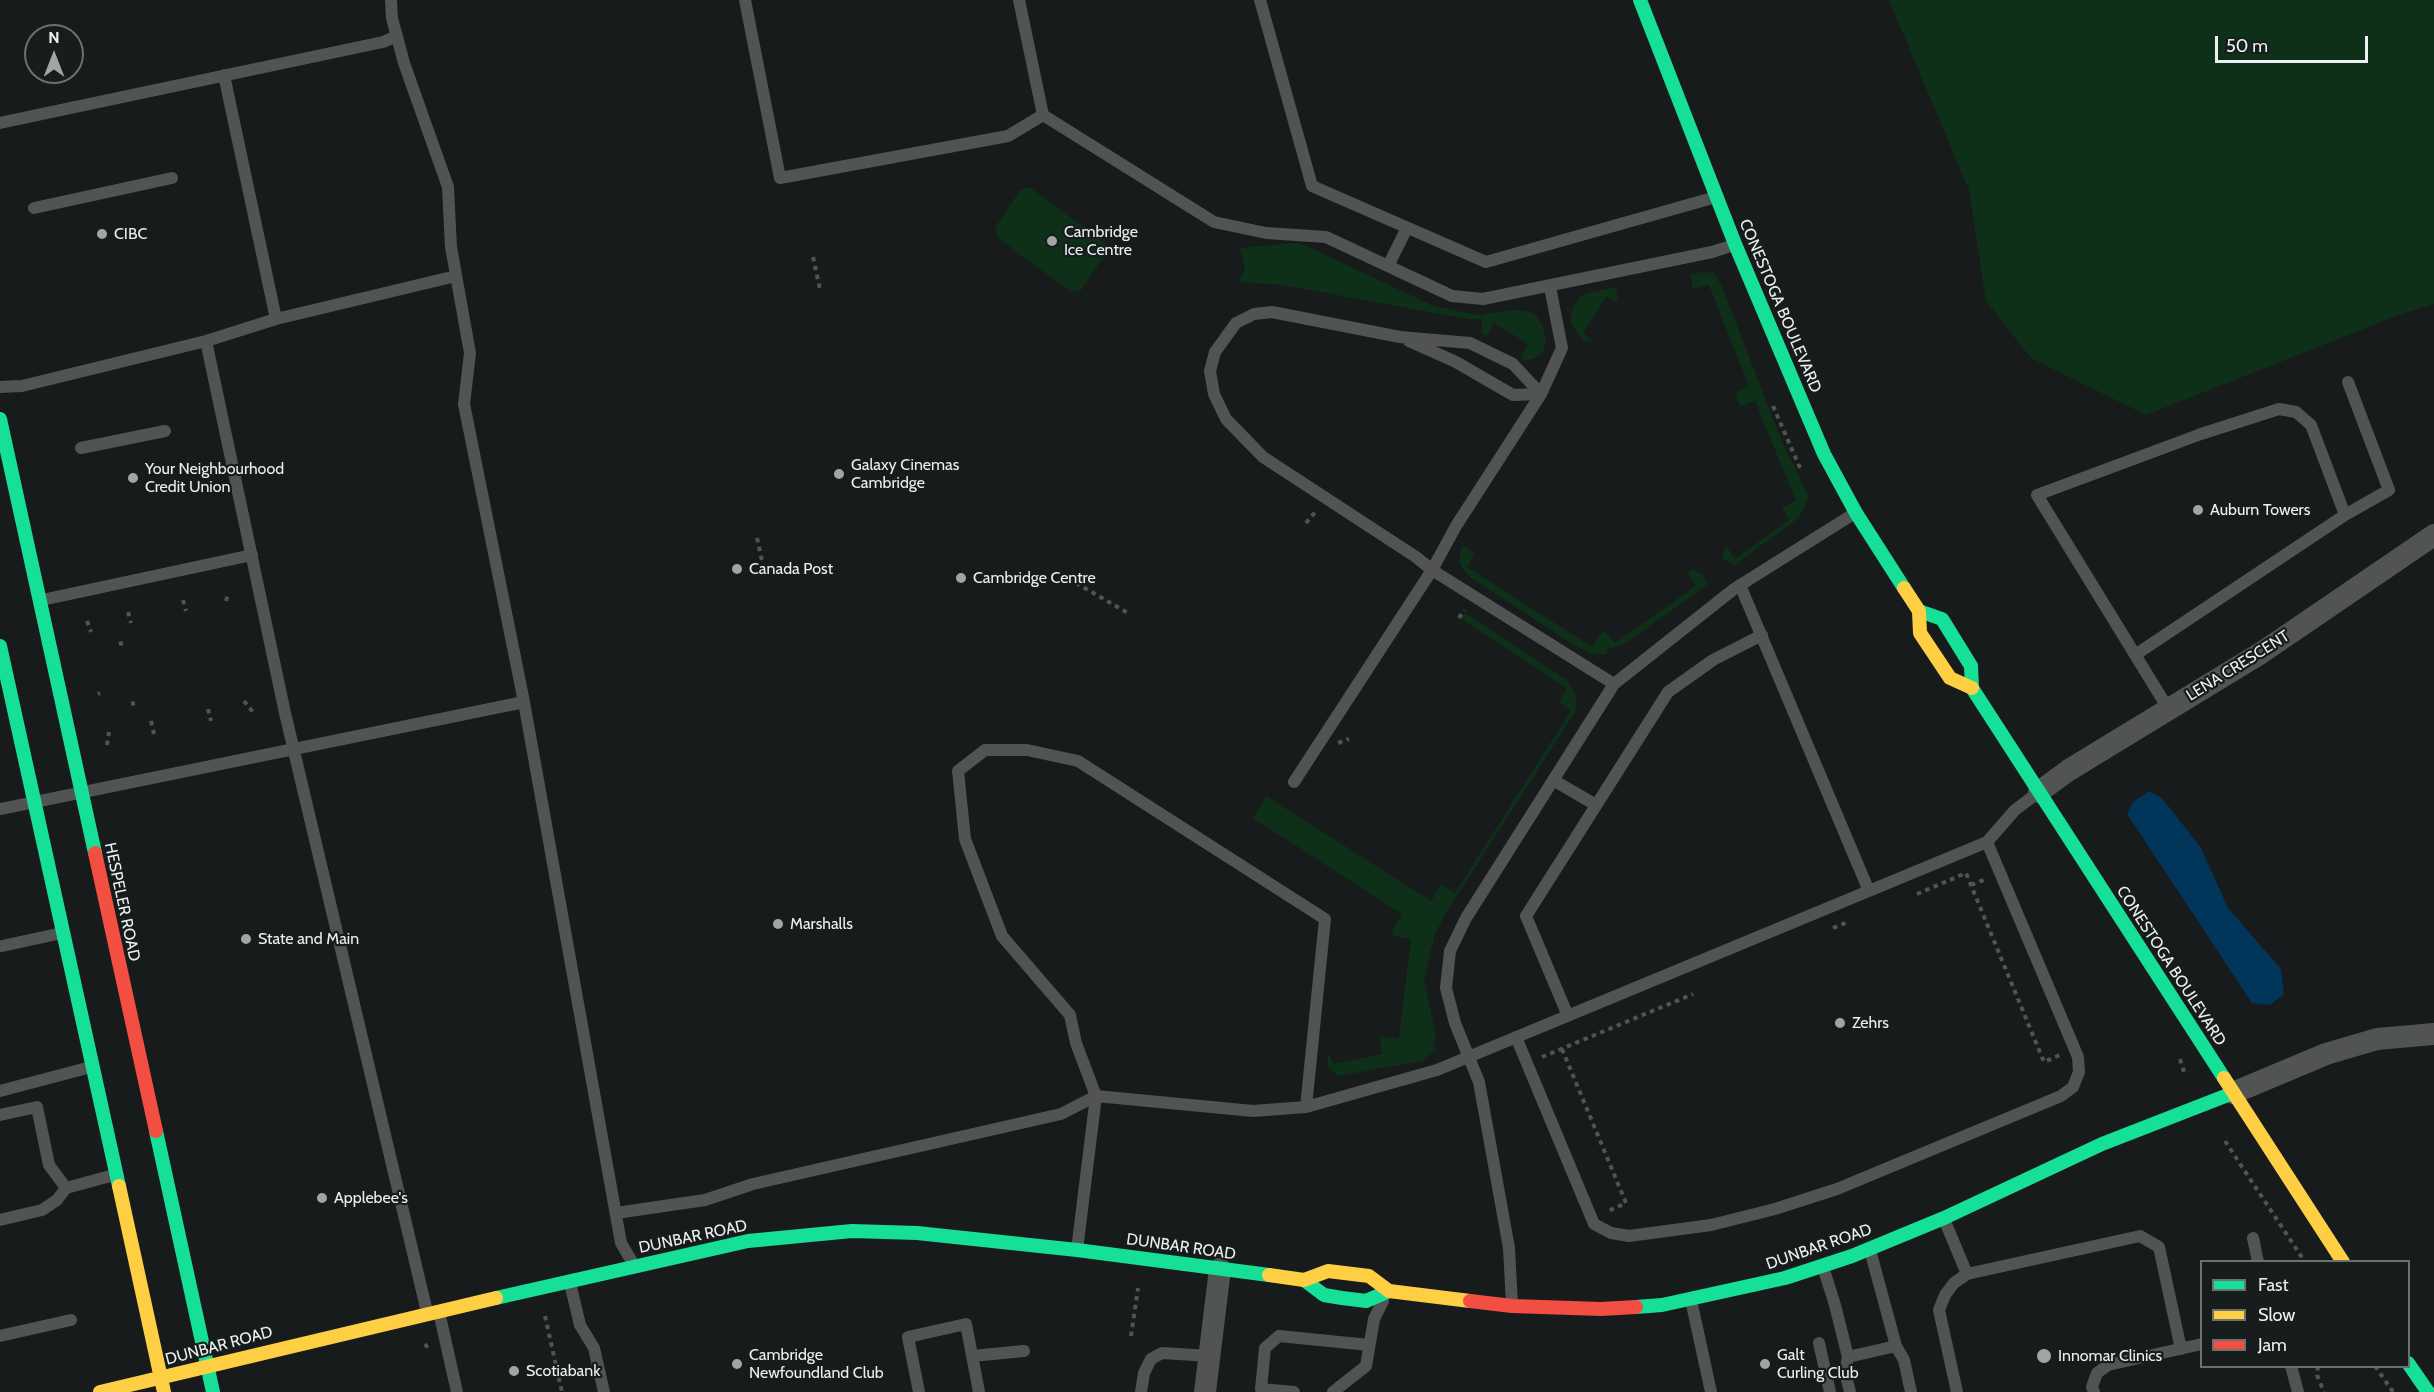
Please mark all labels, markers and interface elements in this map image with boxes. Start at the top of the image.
north arrow [24,24,84,84]
scale bar [2218,24,2371,62]
text: N [48,28,60,47]
text: 50 m [2226,35,2268,57]
street label: CONESTOGA BOULEVARD [1735,216,1825,396]
place label: Cambridge Ice Centre [1064,222,1138,260]
place label: CIBC [114,224,147,244]
marker: CIBC [95,227,109,241]
marker: Cambridge Ice Centre [1045,234,1059,248]
place label: Galaxy Cinemas Cambridge [851,455,959,493]
place label: Your Neighbourhood Credit Union [145,459,284,497]
marker: Galaxy Cinemas Cambridge [832,467,846,481]
marker: Your Neighbourhood Credit Union [126,471,140,485]
place label: Auburn Towers [2210,500,2310,520]
marker: Auburn Towers [2191,503,2205,517]
place label: Canada Post [749,559,833,579]
marker: Canada Post [730,562,744,576]
place label: Cambridge Centre [973,568,1096,588]
marker: Cambridge Centre [954,571,968,585]
street label: LENA CRESCENT [2183,627,2293,705]
street label: HESPELER ROAD [100,841,144,963]
street label: CONESTOGA BOULEVARD [2112,883,2230,1049]
place label: Marshalls [790,914,853,934]
marker: Marshalls [771,917,785,931]
place label: State and Main [258,929,359,949]
marker: State and Main [239,932,253,946]
place label: Zehrs [1852,1013,1889,1033]
marker: Zehrs [1833,1016,1847,1030]
place label: Applebee's [334,1188,408,1208]
marker: Applebee's [315,1191,329,1205]
street label: DUNBAR ROAD [637,1216,749,1258]
street label: DUNBAR ROAD [1764,1220,1874,1274]
street label: DUNBAR ROAD [1125,1230,1237,1264]
legend [2200,1260,2410,1368]
text: Fast [2258,1274,2289,1296]
text: Slow [2258,1304,2295,1326]
street label: DUNBAR ROAD [163,1322,275,1370]
text: Jam [2258,1334,2287,1356]
place label: Cambridge Newfoundland Club [749,1345,884,1383]
place label: Galt Curling Club [1777,1345,1859,1383]
place label: Innomar Clinics [2058,1346,2162,1366]
marker: Innomar Clinics [2035,1347,2053,1365]
marker: Cambridge Newfoundland Club [730,1357,744,1371]
marker: Galt Curling Club [1758,1357,1772,1371]
place label: Scotiabank [526,1361,600,1381]
marker: Scotiabank [507,1364,521,1378]

